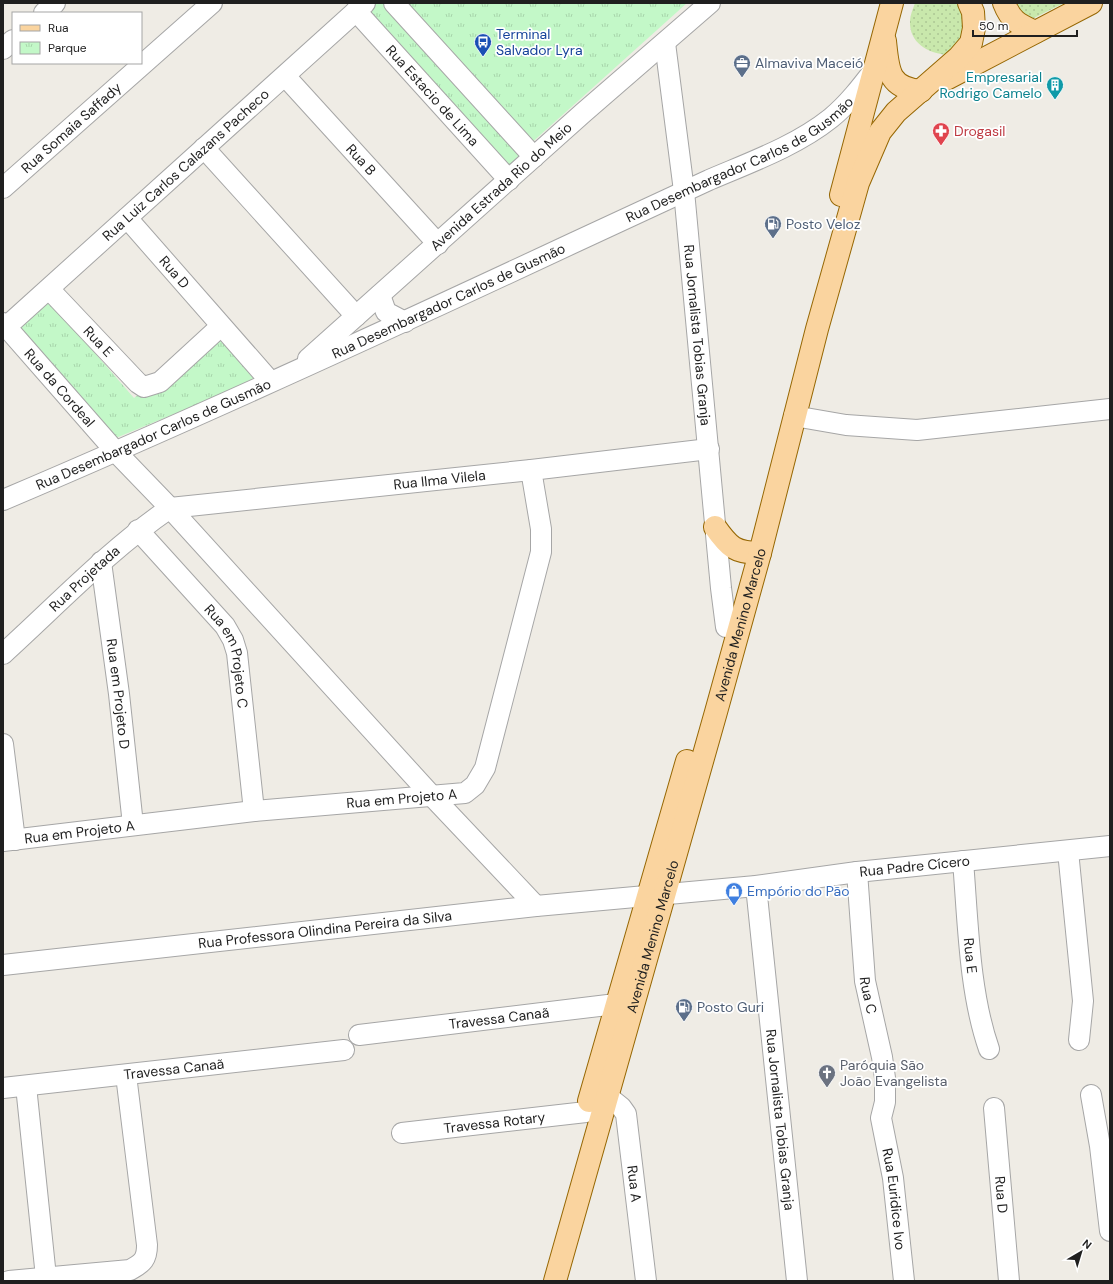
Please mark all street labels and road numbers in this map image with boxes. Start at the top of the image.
street label: Rua Estacio de Lima [382,41,483,150]
street label: Rua Somaia Saffady [17,78,125,177]
street label: Rua Luiz Carlos Calazans Pacheco [98,85,273,245]
street label: Rua Desembargador Carlos de Gusmão [623,93,857,226]
street label: Avenida Estrada Rio do Meio [426,118,576,254]
street label: Rua B [342,140,380,179]
street label: Rua Desembargador Carlos de Gusmão [329,239,568,363]
street label: Rua Jornalista Tobias Granja [680,244,715,427]
street label: Rua D [155,252,194,292]
street label: Rua E [80,322,117,360]
street label: Rua da Cordeal [20,345,99,431]
street label: Rua Desembargador Carlos de Gusmão [33,375,274,494]
street label: Rua Ilma Vilela [393,466,486,493]
street label: Rua Projetada [45,542,124,615]
street label: Avenida Menino Marcelo [710,546,770,703]
street label: Rua em Projeto C [201,600,252,709]
street label: Rua em Projeto D [103,637,134,750]
street label: Rua em Projeto A [346,785,458,812]
street label: Rua em Projeto A [23,816,136,847]
street label: Rua Padre Cícero [858,851,971,881]
street label: Avenida Menino Marcelo [622,858,683,1015]
street label: Rua Professora Olindina Pereira da Silva [197,906,453,952]
street label: Rua E [960,937,981,975]
street label: Rua C [856,976,881,1016]
street label: Travessa Canaã [448,1003,550,1033]
street label: Rua Jornalista Tobias Granja [762,1028,799,1211]
street label: Travessa Canaã [123,1054,225,1083]
street label: Travessa Rotary [443,1108,546,1137]
street label: Rua Euridice Ivo [878,1146,910,1251]
street label: Rua A [623,1164,645,1203]
street label: Rua D [991,1175,1012,1214]

